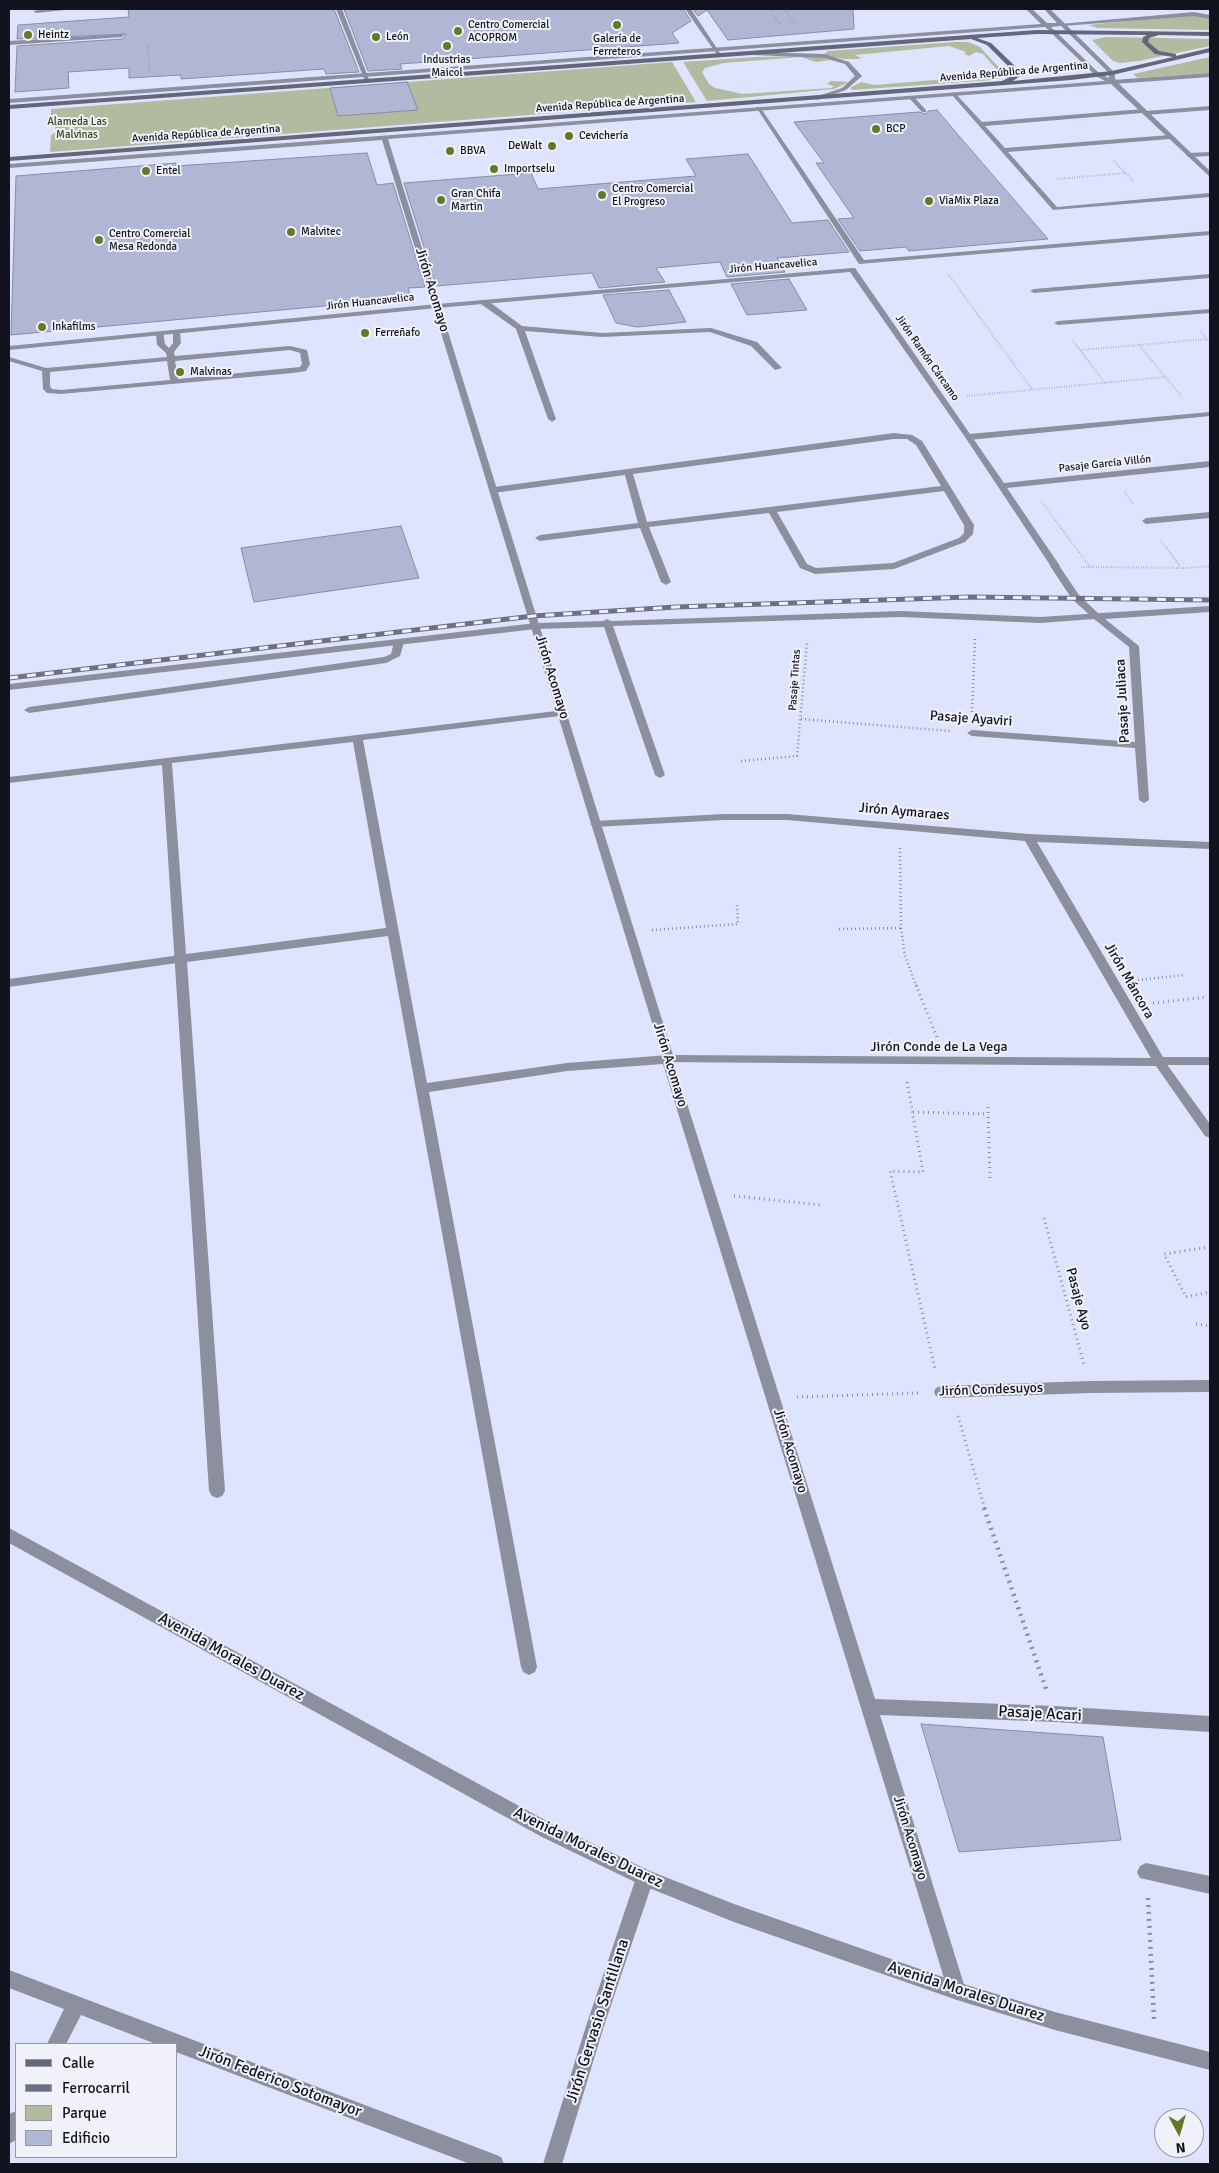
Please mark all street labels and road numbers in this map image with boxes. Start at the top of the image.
street label: Avenida República de Argentina [939,59,1089,85]
street label: Avenida República de Argentina [535,92,685,116]
street label: Avenida República de Argentina [131,122,281,146]
street label: Jirón Acomayo [411,246,453,334]
street label: Jirón Huancavelica [728,256,818,276]
street label: Jirón Huancavelica [325,291,415,313]
street label: Jirón Ramón Cárcamo [892,312,962,404]
street label: Pasaje García Villón [1058,453,1152,475]
street label: Jirón Acomayo [531,633,573,721]
street label: Pasaje Tintas [786,649,804,711]
street label: Pasaje Juliaca [1112,658,1134,744]
street label: Pasaje Ayaviri [929,708,1013,730]
street label: Jirón Aymaraes [858,800,950,824]
street label: Jirón Máncora [1100,940,1158,1022]
street label: Jirón Acomayo [649,1021,691,1109]
street label: Jirón Conde de La Vega [870,1039,1008,1055]
street label: Pasaje Ayo [1062,1266,1094,1332]
street label: Jirón Condesuyos [939,1380,1043,1400]
street label: Jirón Acomayo [769,1407,811,1495]
street label: Avenida Morales Duarez [155,1609,307,1705]
street label: Pasaje Acari [998,1702,1082,1726]
street label: Jirón Acomayo [889,1794,931,1882]
street label: Avenida Morales Duarez [510,1803,666,1893]
street label: Jirón Gervasio Santillana [562,1937,634,2105]
street label: Avenida Morales Duarez [885,1958,1047,2026]
street label: Jirón Federico Sotomayor [196,2042,364,2122]

